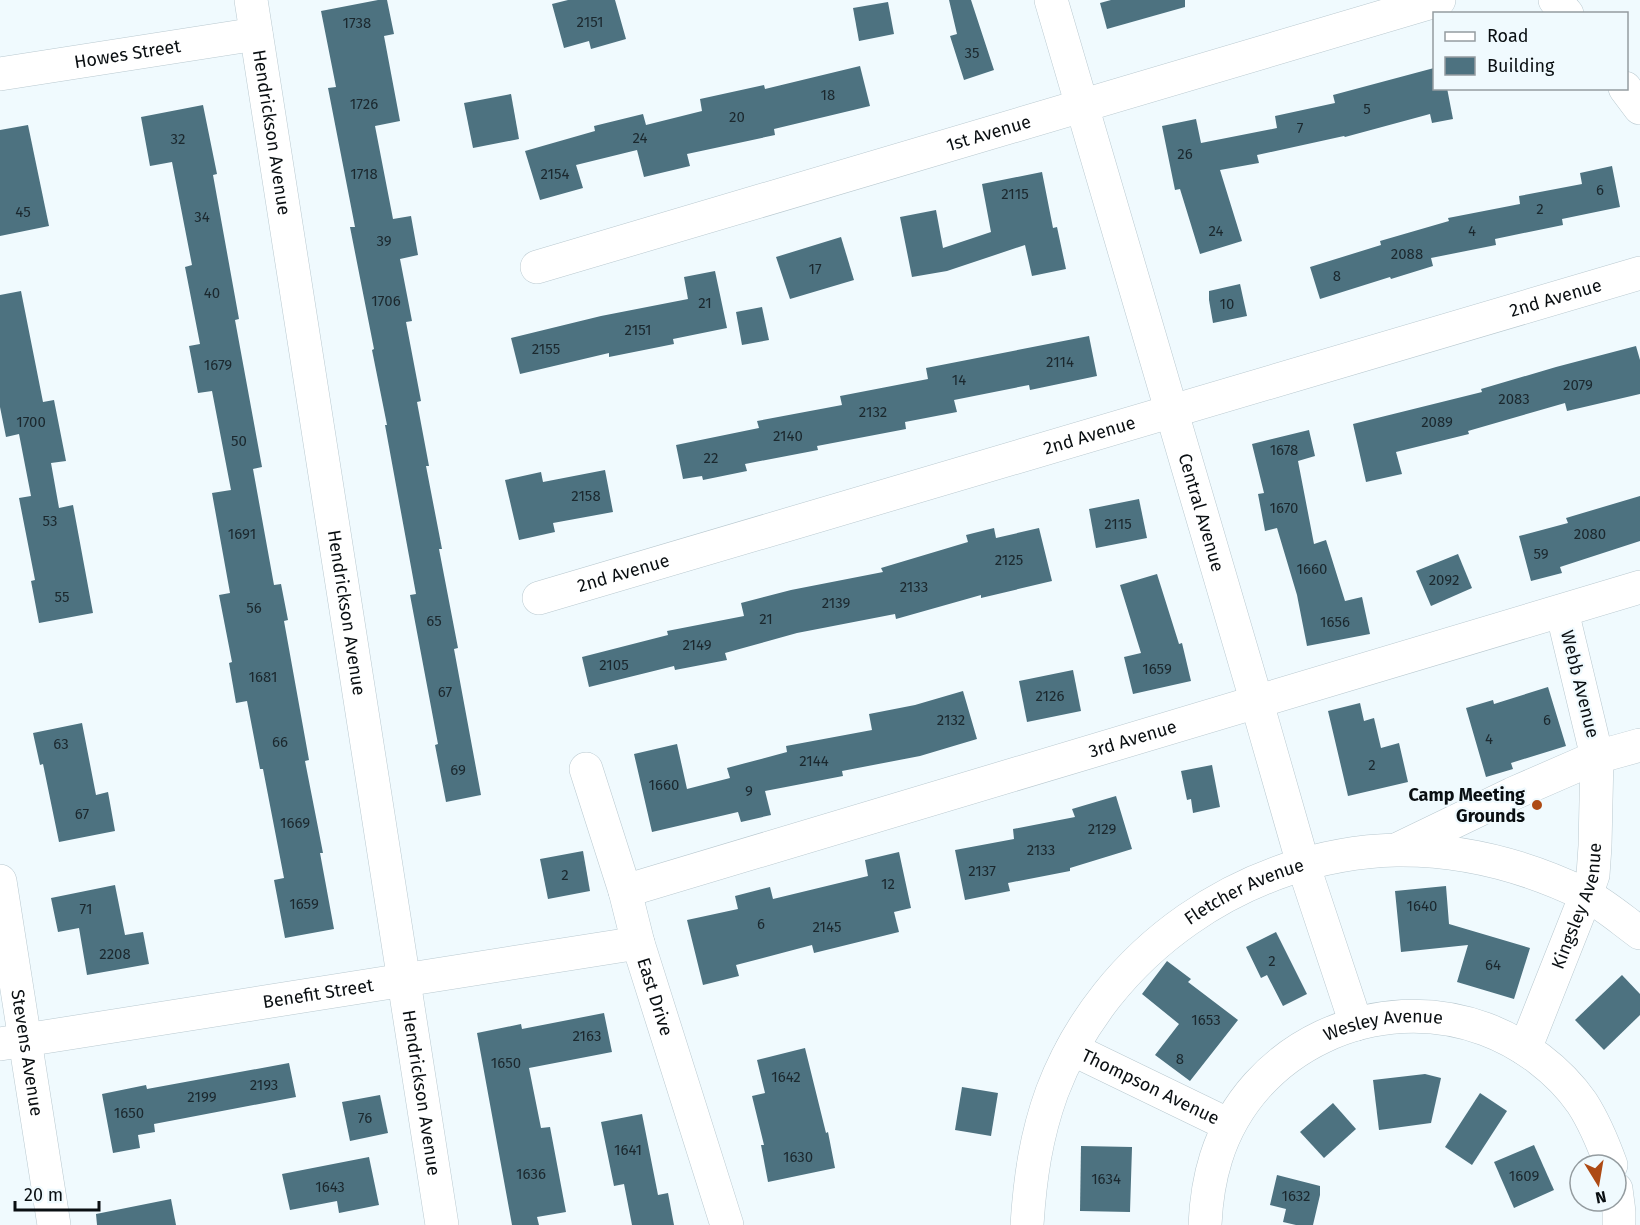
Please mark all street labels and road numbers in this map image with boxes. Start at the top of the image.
street label: Howes Street [73,35,183,73]
street label: Hendrickson Avenue [248,48,295,217]
street label: 1st Avenue [944,110,1034,156]
street label: 2nd Avenue [1507,274,1604,322]
street label: 2nd Avenue [1041,412,1138,459]
street label: Central Avenue [1173,451,1229,574]
street label: Hendrickson Avenue [323,528,370,697]
street label: 2nd Avenue [575,549,672,597]
street label: Webb Avenue [1556,628,1604,740]
street label: 3rd Avenue [1086,715,1179,762]
street label: Kingsley Avenue [1547,842,1606,972]
street label: Fletcher Avenue [1180,854,1307,930]
street label: East Drive [632,955,678,1039]
street label: Benefit Street [261,974,375,1013]
street label: Stevens Avenue [6,988,48,1118]
street label: Wesley Avenue [1320,1005,1444,1046]
street label: Hendrickson Avenue [398,1008,445,1177]
street label: Thompson Avenue [1078,1044,1223,1130]

